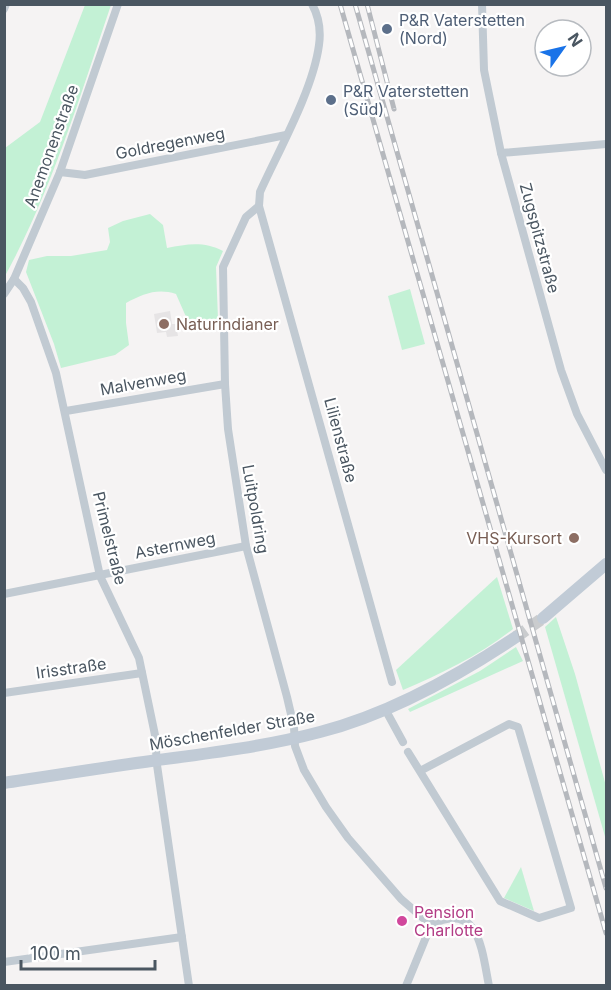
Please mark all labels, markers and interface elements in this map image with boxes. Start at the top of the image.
place label: P&R Vaterstetten (Nord) [399,10,525,48]
north arrow [533,18,593,78]
marker: P&R Vaterstetten (Nord) [380,22,394,36]
text: N [564,29,587,50]
place label: P&R Vaterstetten (Süd) [343,81,469,119]
street label: Anemonenstraße [19,82,83,210]
marker: P&R Vaterstetten (Süd) [324,93,338,107]
street label: Goldregenweg [114,123,226,163]
street label: Zugspitzstraße [516,181,564,295]
place label: Naturindianer [176,314,279,334]
marker: Naturindianer [157,317,171,331]
street label: Malvenweg [99,365,187,399]
street label: Lilienstraße [320,395,362,485]
street label: Luitpoldring [238,463,274,555]
street label: Primelstraße [89,489,131,587]
street label: Asternweg [133,527,217,563]
place label: VHS-Kursort [466,528,562,548]
marker: VHS-Kursort [567,531,581,545]
street label: Irisstraße [35,653,107,683]
street label: Möschenfelder Straße [148,706,316,754]
place label: Pension Charlotte [414,902,483,940]
marker: Pension Charlotte [395,914,409,928]
scale bar [21,933,154,971]
text: 100 m [30,943,81,964]

